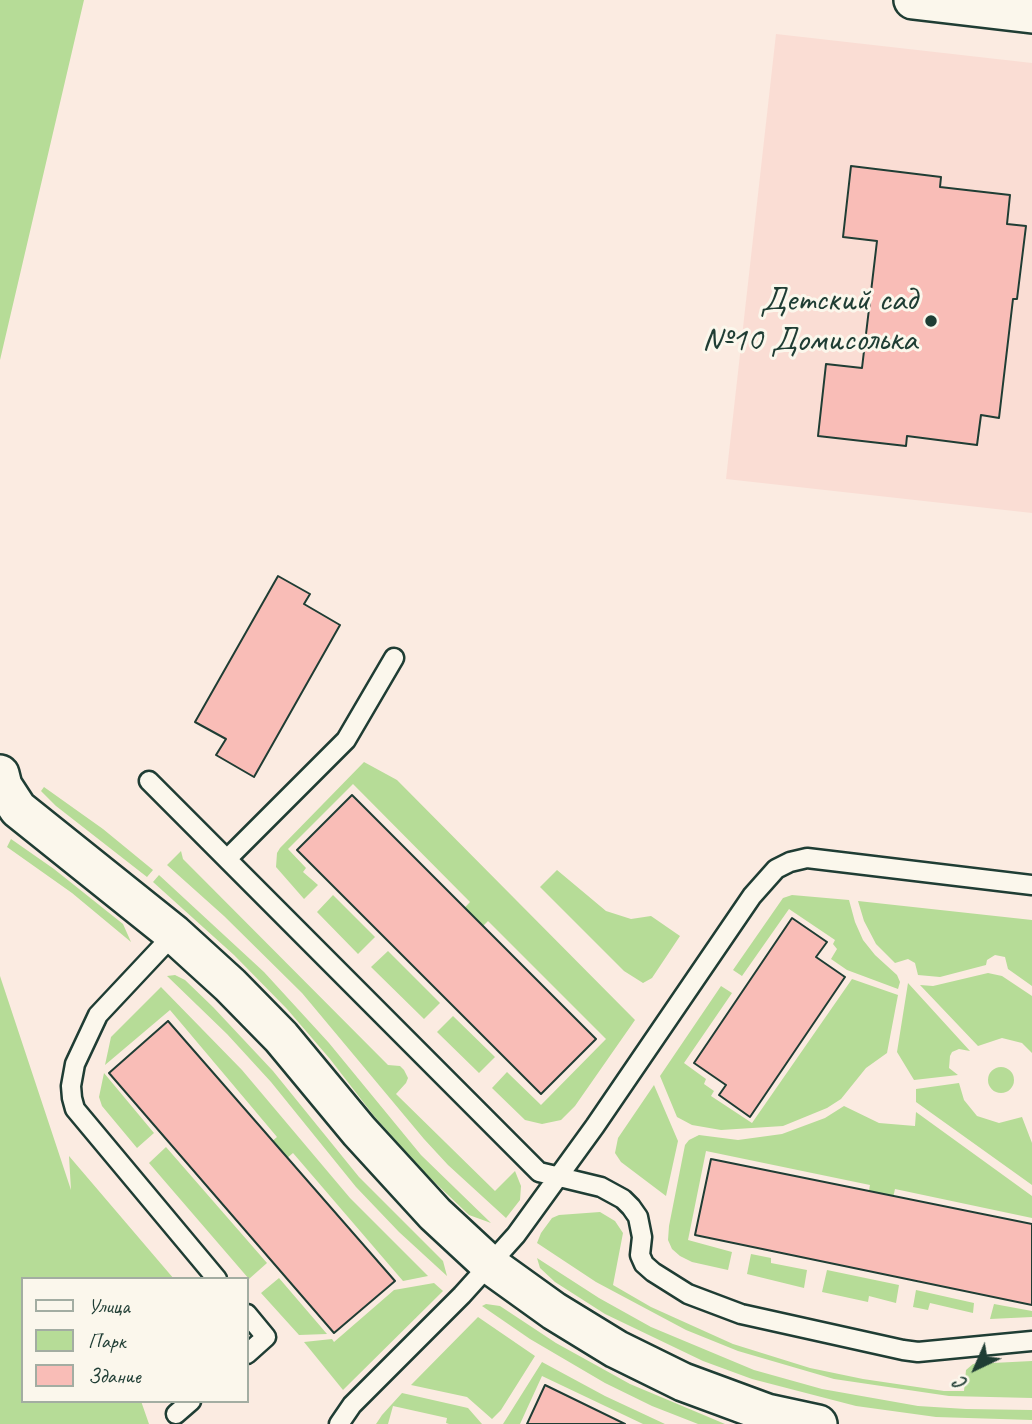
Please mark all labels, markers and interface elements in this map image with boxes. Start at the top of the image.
place label: Детский сад №10 Домисолька [702,280,917,362]
marker: Детский сад №10 Домисолька [923,313,939,329]
legend [21,1277,248,1403]
text: Улица [88,1293,130,1319]
text: Парк [88,1328,125,1354]
north arrow [941,1333,1011,1403]
text: Здание [88,1363,141,1389]
text: С [950,1371,973,1395]

